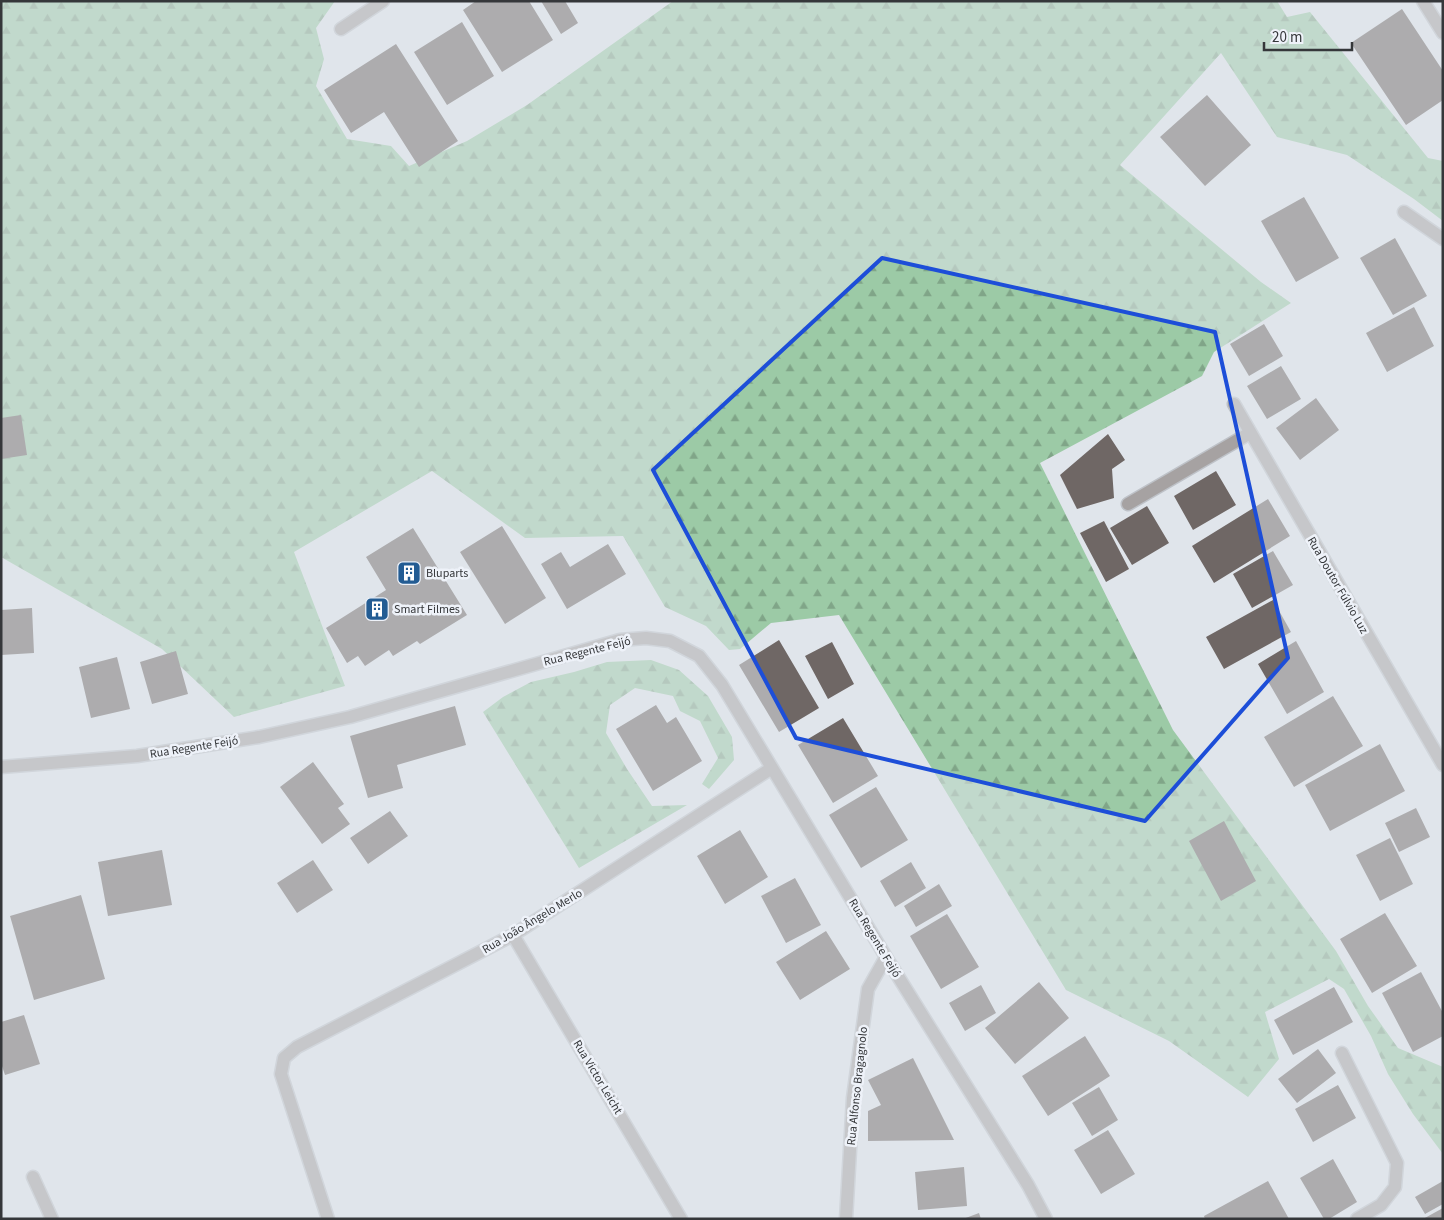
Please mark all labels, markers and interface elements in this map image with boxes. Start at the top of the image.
scale bar [1264,20,1352,52]
text: 20 m [1272,27,1302,48]
street label: Rua Doutor Fúlvio Luz [1303,534,1372,637]
building icon: Bluparts [396,560,422,586]
place label: Bluparts [426,565,468,582]
building icon: Smart Filmes [364,596,390,622]
place label: Smart Filmes [394,601,460,618]
street label: Rua Regente Feijó [542,632,632,671]
street label: Rua Regente Feijó [149,732,239,763]
street label: Rua João Ângelo Merlo [479,885,586,958]
street label: Rua Regente Feijó [844,896,905,981]
street label: Rua Alfonso Bragagnolo [843,1026,872,1146]
street label: Rua Victor Leicht [569,1037,626,1118]

